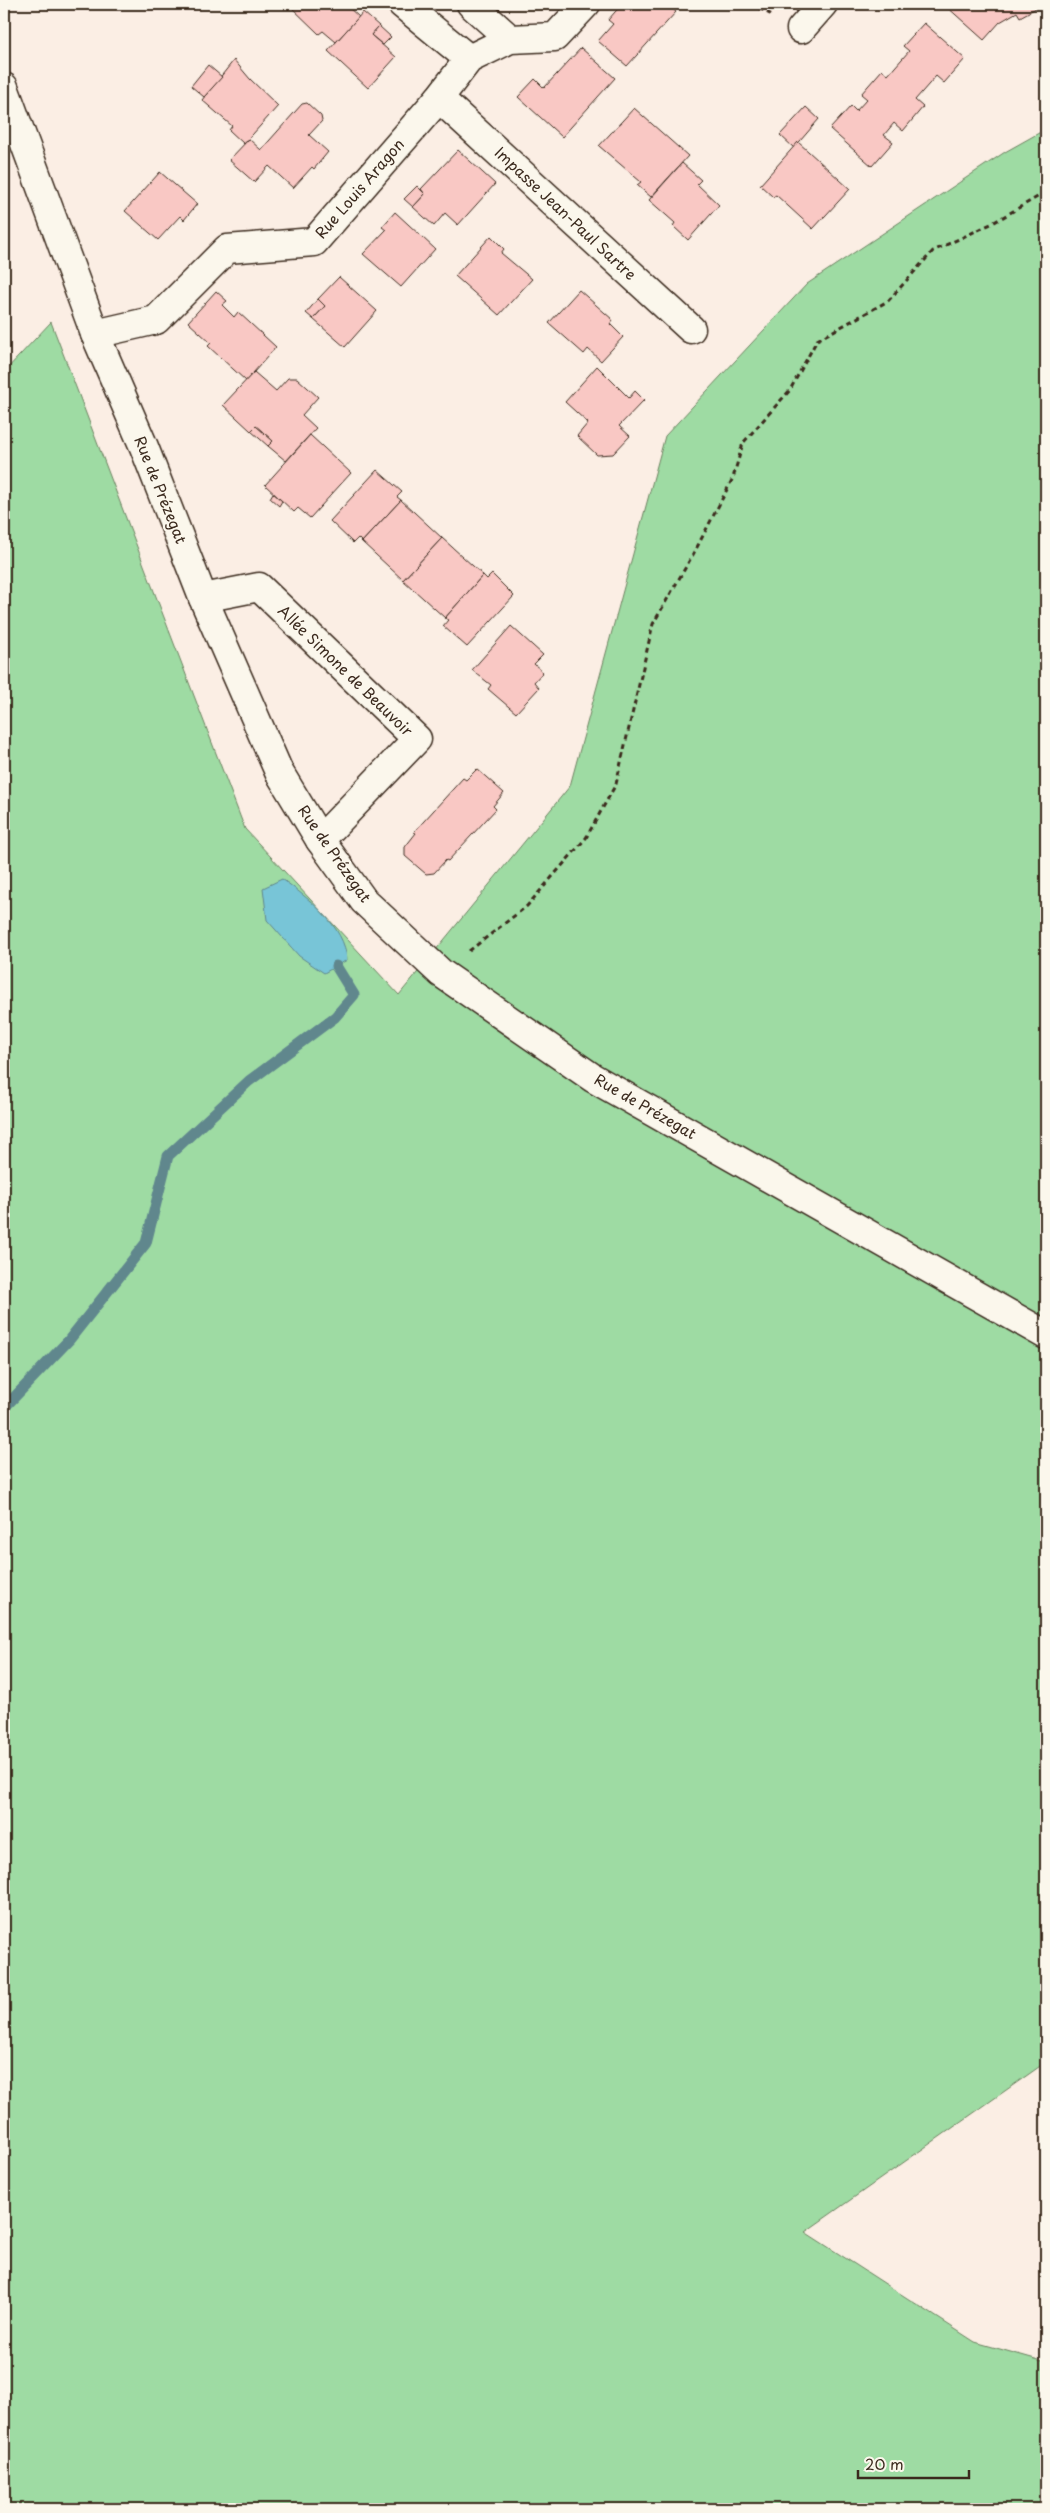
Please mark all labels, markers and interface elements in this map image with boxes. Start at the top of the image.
street label: Rue Louis Aragon [309,133,409,243]
street label: Impasse Jean-Paul Sartre [490,141,642,285]
street label: Rue de Prézegat [129,432,193,547]
street label: Allée Simone de Beauvoir [273,599,419,741]
street label: Rue de Prézegat [293,800,377,907]
street label: Rue de Prézegat [591,1067,701,1144]
scale bar [858,2448,969,2480]
text: 20 m [865,2452,904,2475]

